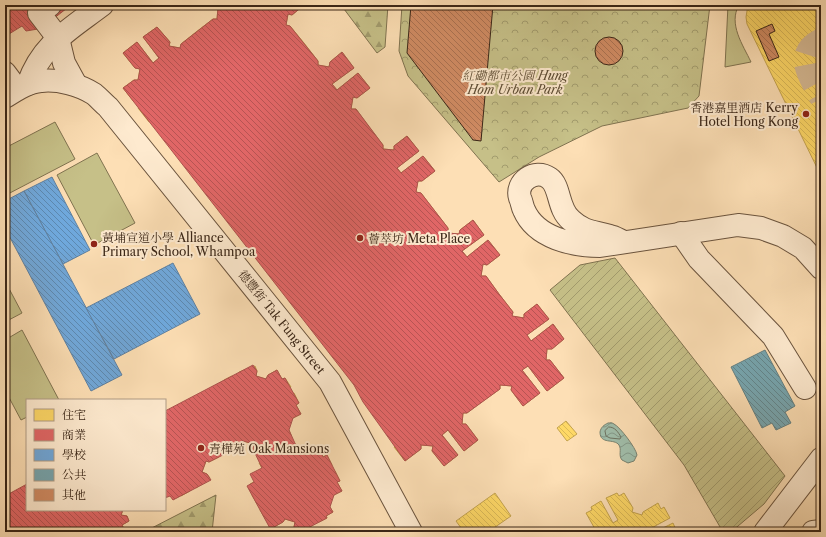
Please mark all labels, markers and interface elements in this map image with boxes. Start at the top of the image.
park label: 紅磡都市公園 Hung Hom Urban Park [462,68,570,97]
place label: 香港嘉里酒店 Kerry Hotel Hong Kong [690,100,799,129]
marker: 香港嘉里酒店 Kerry Hotel Hong Kong [801,109,811,119]
place label: 黃埔宣道小學 Alliance Primary School, Whampoa [102,230,256,259]
place label: 薈萃坊 Meta Place [368,231,471,246]
marker: 薈萃坊 Meta Place [355,233,365,243]
marker: 黃埔宣道小學 Alliance Primary School, Whampoa [89,239,99,249]
street label: 德豐街 Tak Fung Street [235,267,329,378]
legend [26,399,166,511]
text: 住宅 [62,407,86,422]
text: 商業 [62,427,86,442]
place label: 青樺苑 Oak Mansions [209,441,329,456]
marker: 青樺苑 Oak Mansions [196,443,206,453]
text: 學校 [62,447,86,462]
text: 公共 [62,467,86,482]
text: 其他 [62,487,86,502]

